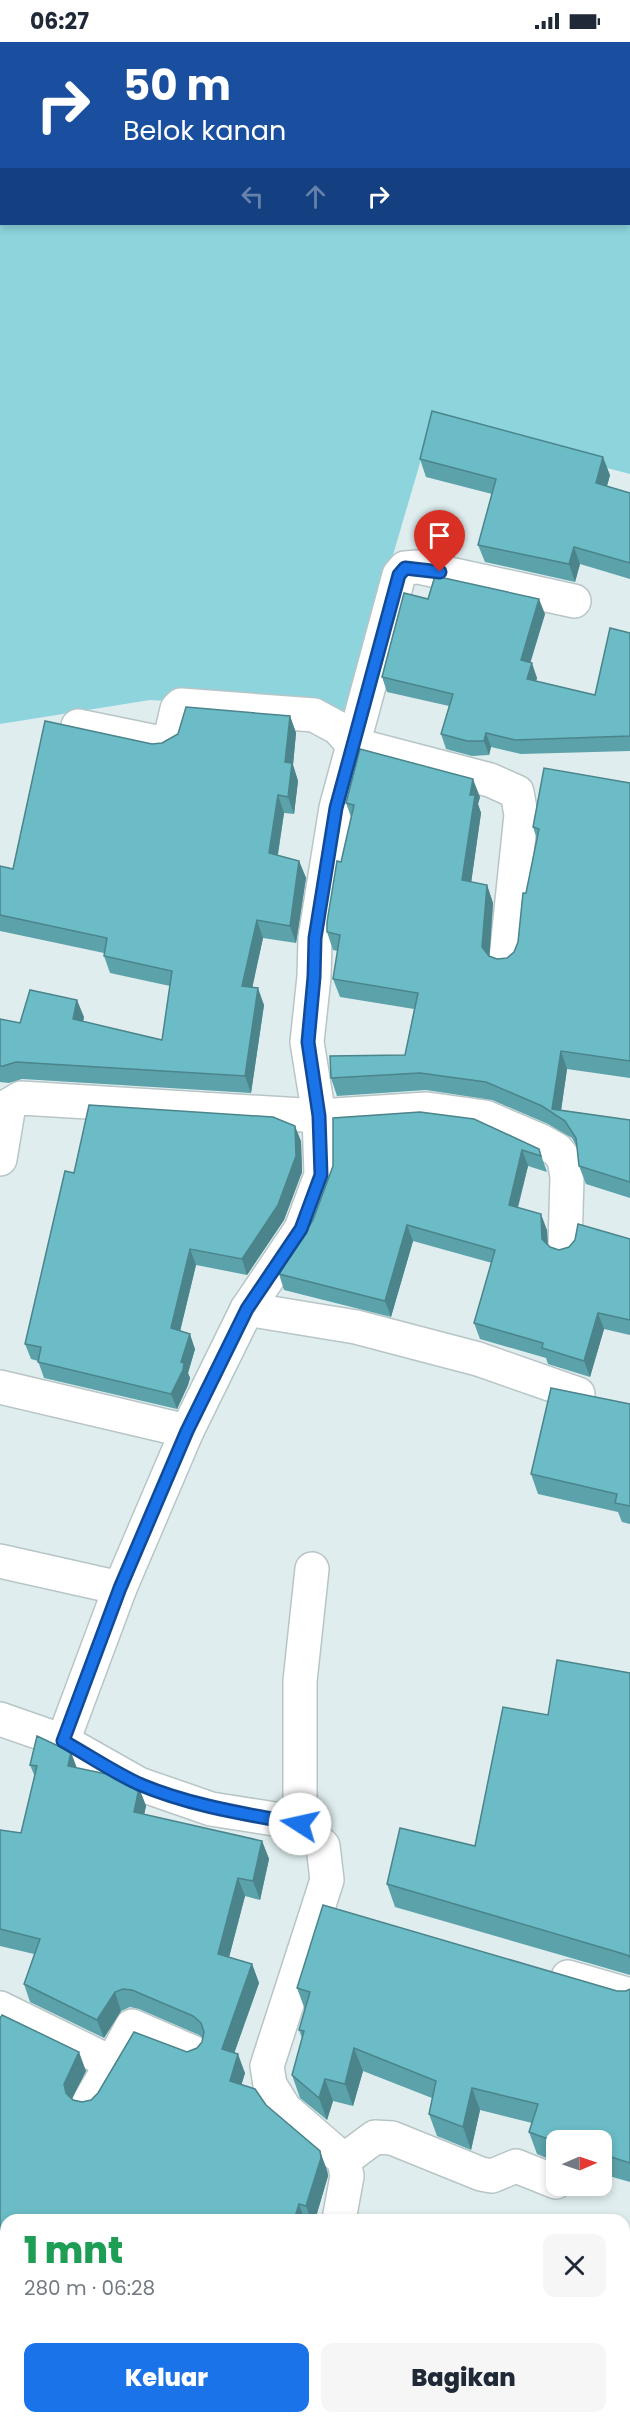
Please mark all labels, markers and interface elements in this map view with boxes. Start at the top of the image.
text: 06:27 [30,6,89,37]
text: 50 m [123,56,231,115]
icon: right [24,66,102,144]
text: Belok kanan [123,112,286,149]
icon: left [236,180,269,213]
icon: ahead [299,180,332,213]
icon: right [362,180,395,213]
pin [414,510,465,572]
icon: arrive [423,519,456,552]
position arrow [268,1792,332,1856]
north arrow [546,2130,612,2196]
map controls [546,2130,612,2196]
text: 1 mnt [24,2225,123,2276]
button: close [543,2234,606,2297]
text: 280 m · 06:28 [24,2274,155,2302]
button: Keluar [24,2343,309,2412]
button: Bagikan [321,2343,606,2412]

